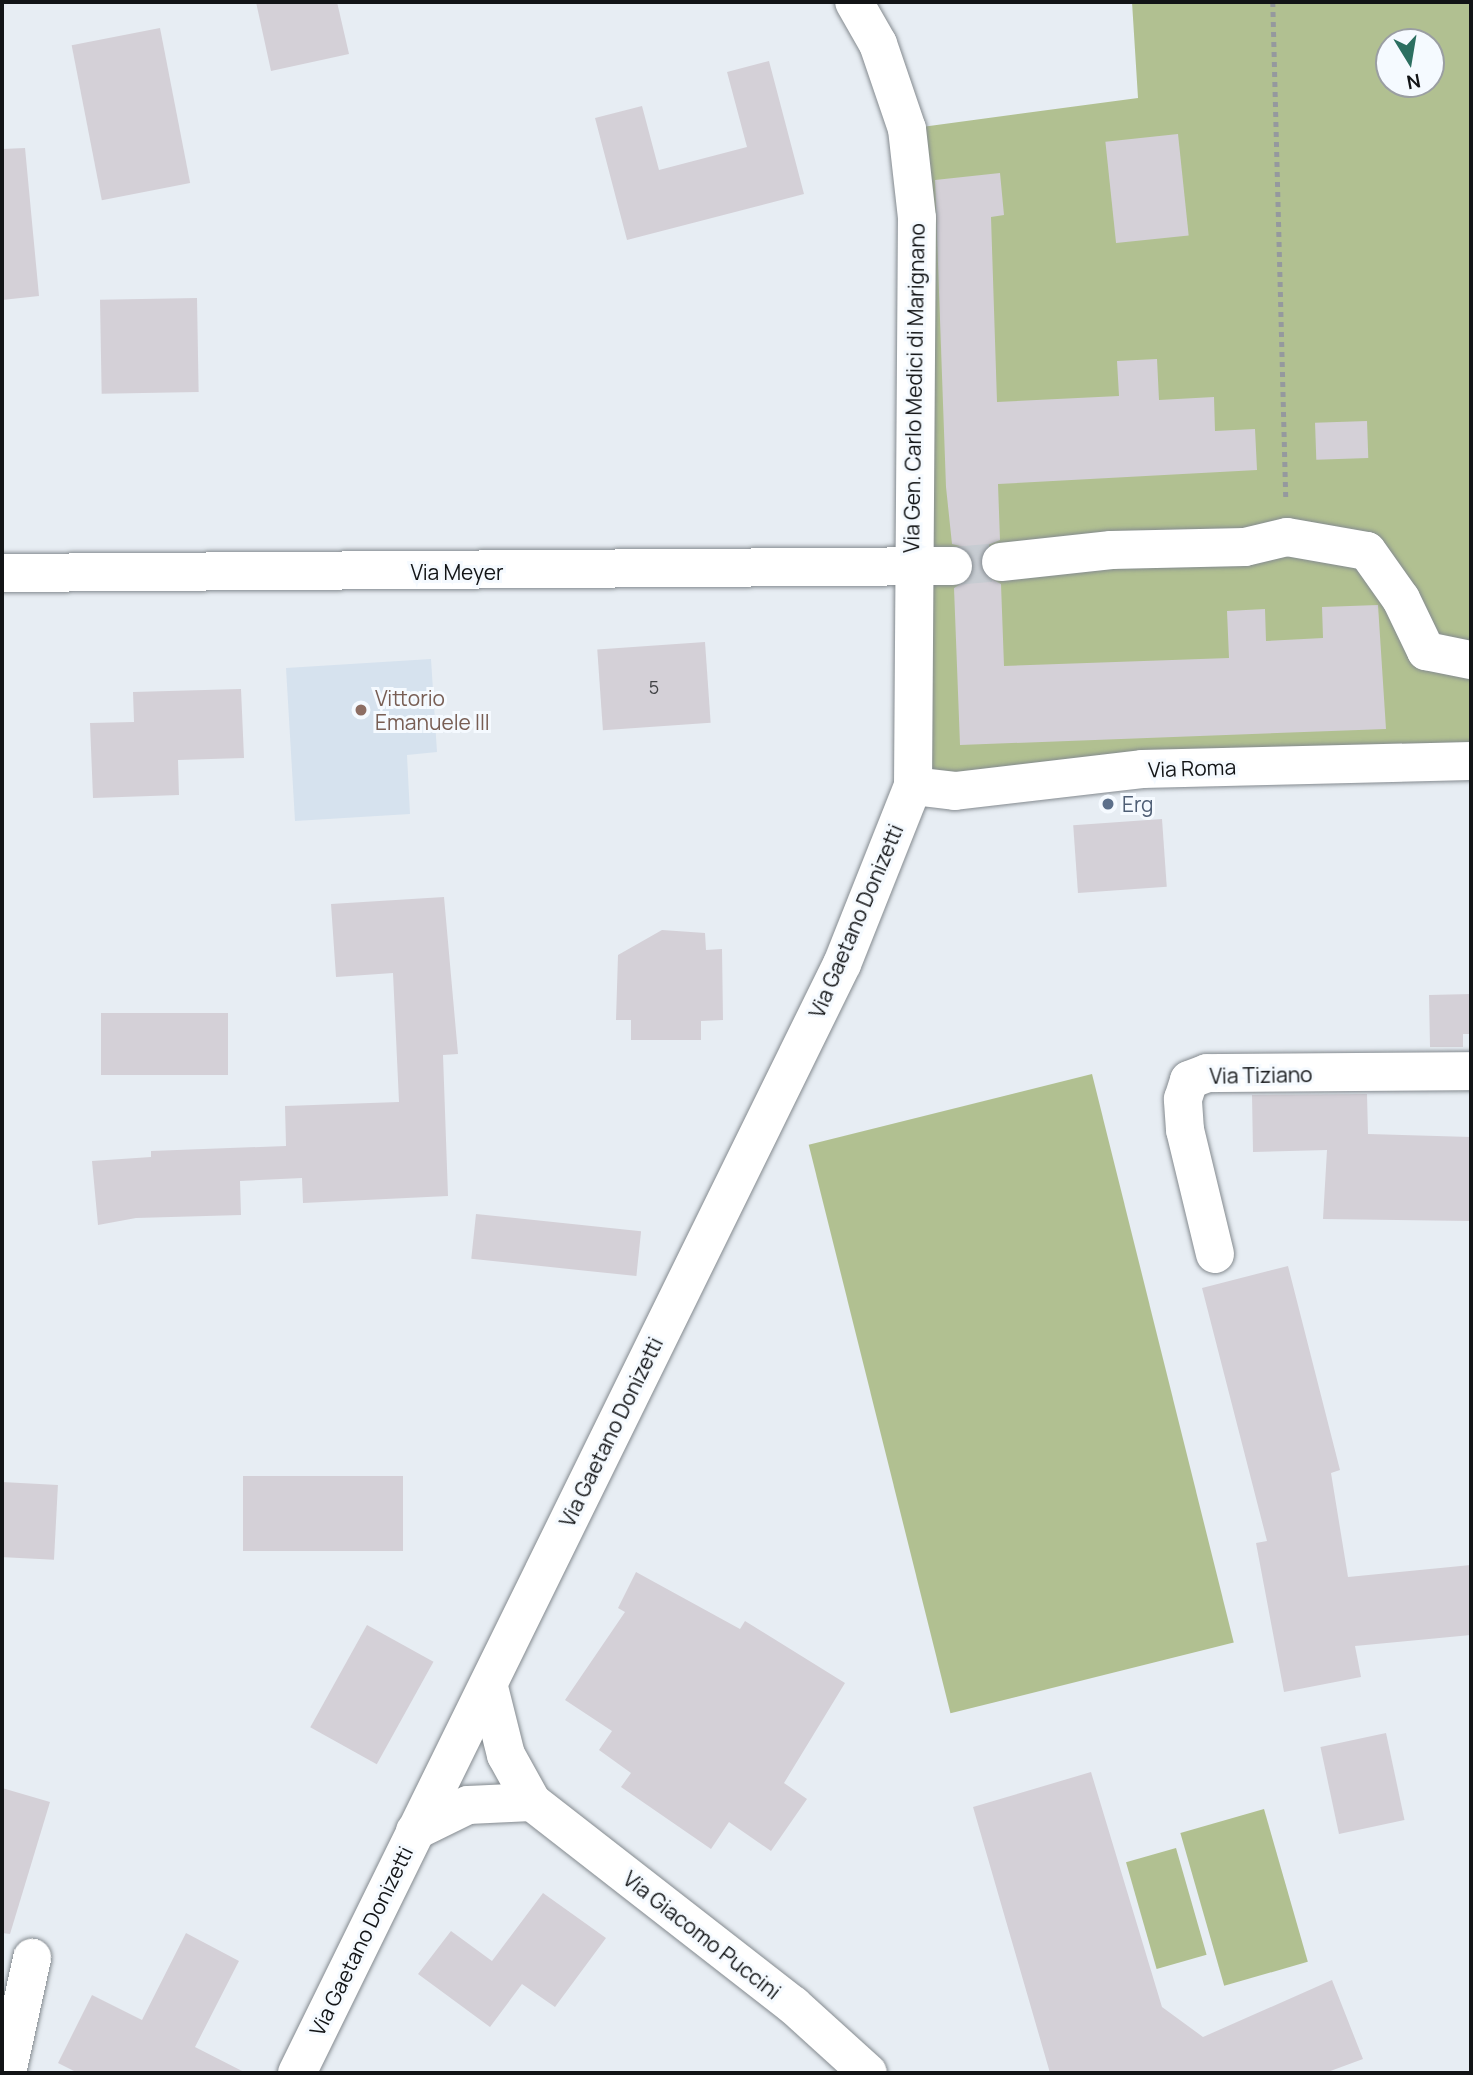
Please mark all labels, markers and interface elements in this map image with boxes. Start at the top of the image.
north arrow [1375,28,1445,98]
text: N [1404,68,1423,96]
street label: Via Gen. Carlo Medici di Marignano [899,223,929,553]
street label: Via Meyer [410,559,504,585]
house number: 5 [649,676,659,698]
place label: Vittorio Emanuele III [375,685,490,735]
marker: Vittorio Emanuele III [353,702,369,718]
street label: Via Roma [1148,754,1236,782]
place label: Erg [1122,791,1154,817]
marker: Erg [1100,796,1116,812]
street label: Via Gaetano Donizetti [804,820,908,1022]
street label: Via Tiziano [1209,1062,1313,1088]
street label: Via Gaetano Donizetti [554,1333,668,1531]
street label: Via Gaetano Donizetti [304,1842,418,2040]
street label: Via Giacomo Puccini [618,1866,786,2004]

